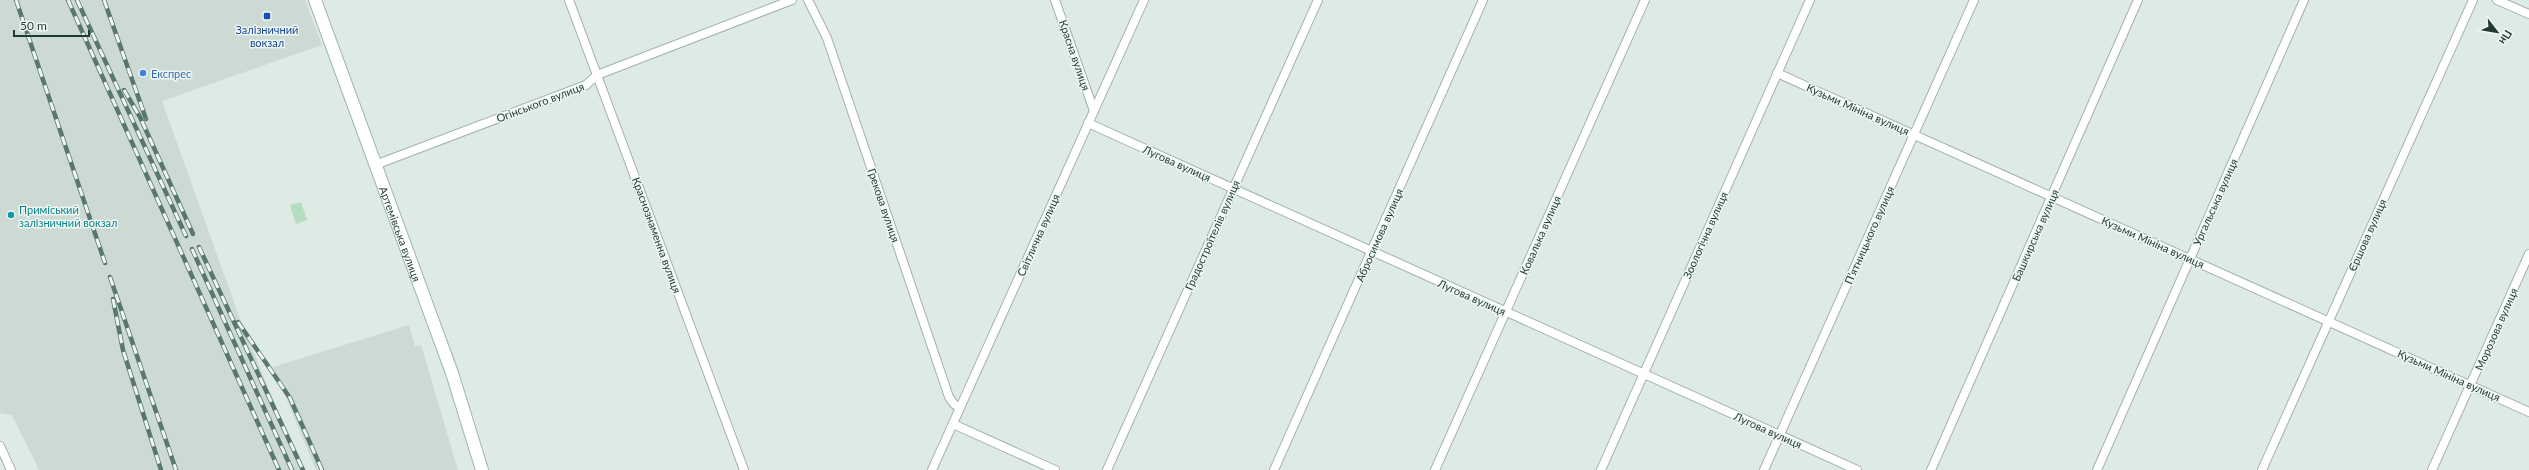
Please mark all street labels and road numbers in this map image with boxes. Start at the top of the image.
street label: Красна вулиця [1057,18,1093,92]
street label: Огінського вулиця [494,79,586,125]
street label: Кузьми Мініна вулиця [1805,80,1911,138]
street label: Лугова вулиця [1140,142,1213,184]
street label: Ургальська вулиця [2190,157,2240,247]
street label: Грекова вулиця [865,166,903,244]
street label: Краснознаменна вулиця [630,175,684,295]
street label: Градостроїтелiв вулиця [1182,178,1242,292]
street label: Артемівська вулиця [377,184,424,283]
street label: П’ятницького вулиця [1842,184,1896,286]
street label: Абросимова вулиця [1353,186,1405,284]
street label: Башкирська вулиця [2009,187,2061,283]
street label: Зоологічна вулиця [1680,189,1730,281]
street label: Світлична вулиця [1014,192,1062,278]
street label: Ковалька вулиця [1517,193,1563,277]
street label: Єршова вулиця [2345,197,2389,273]
street label: Кузьми Мініна вулиця [2100,213,2206,271]
street label: Лугова вулиця [1435,276,1508,318]
street label: Морозова вулиця [2472,286,2520,372]
street label: Кузьми Мініна вулиця [2396,346,2502,404]
street label: Лугова вулиця [1731,409,1804,451]

